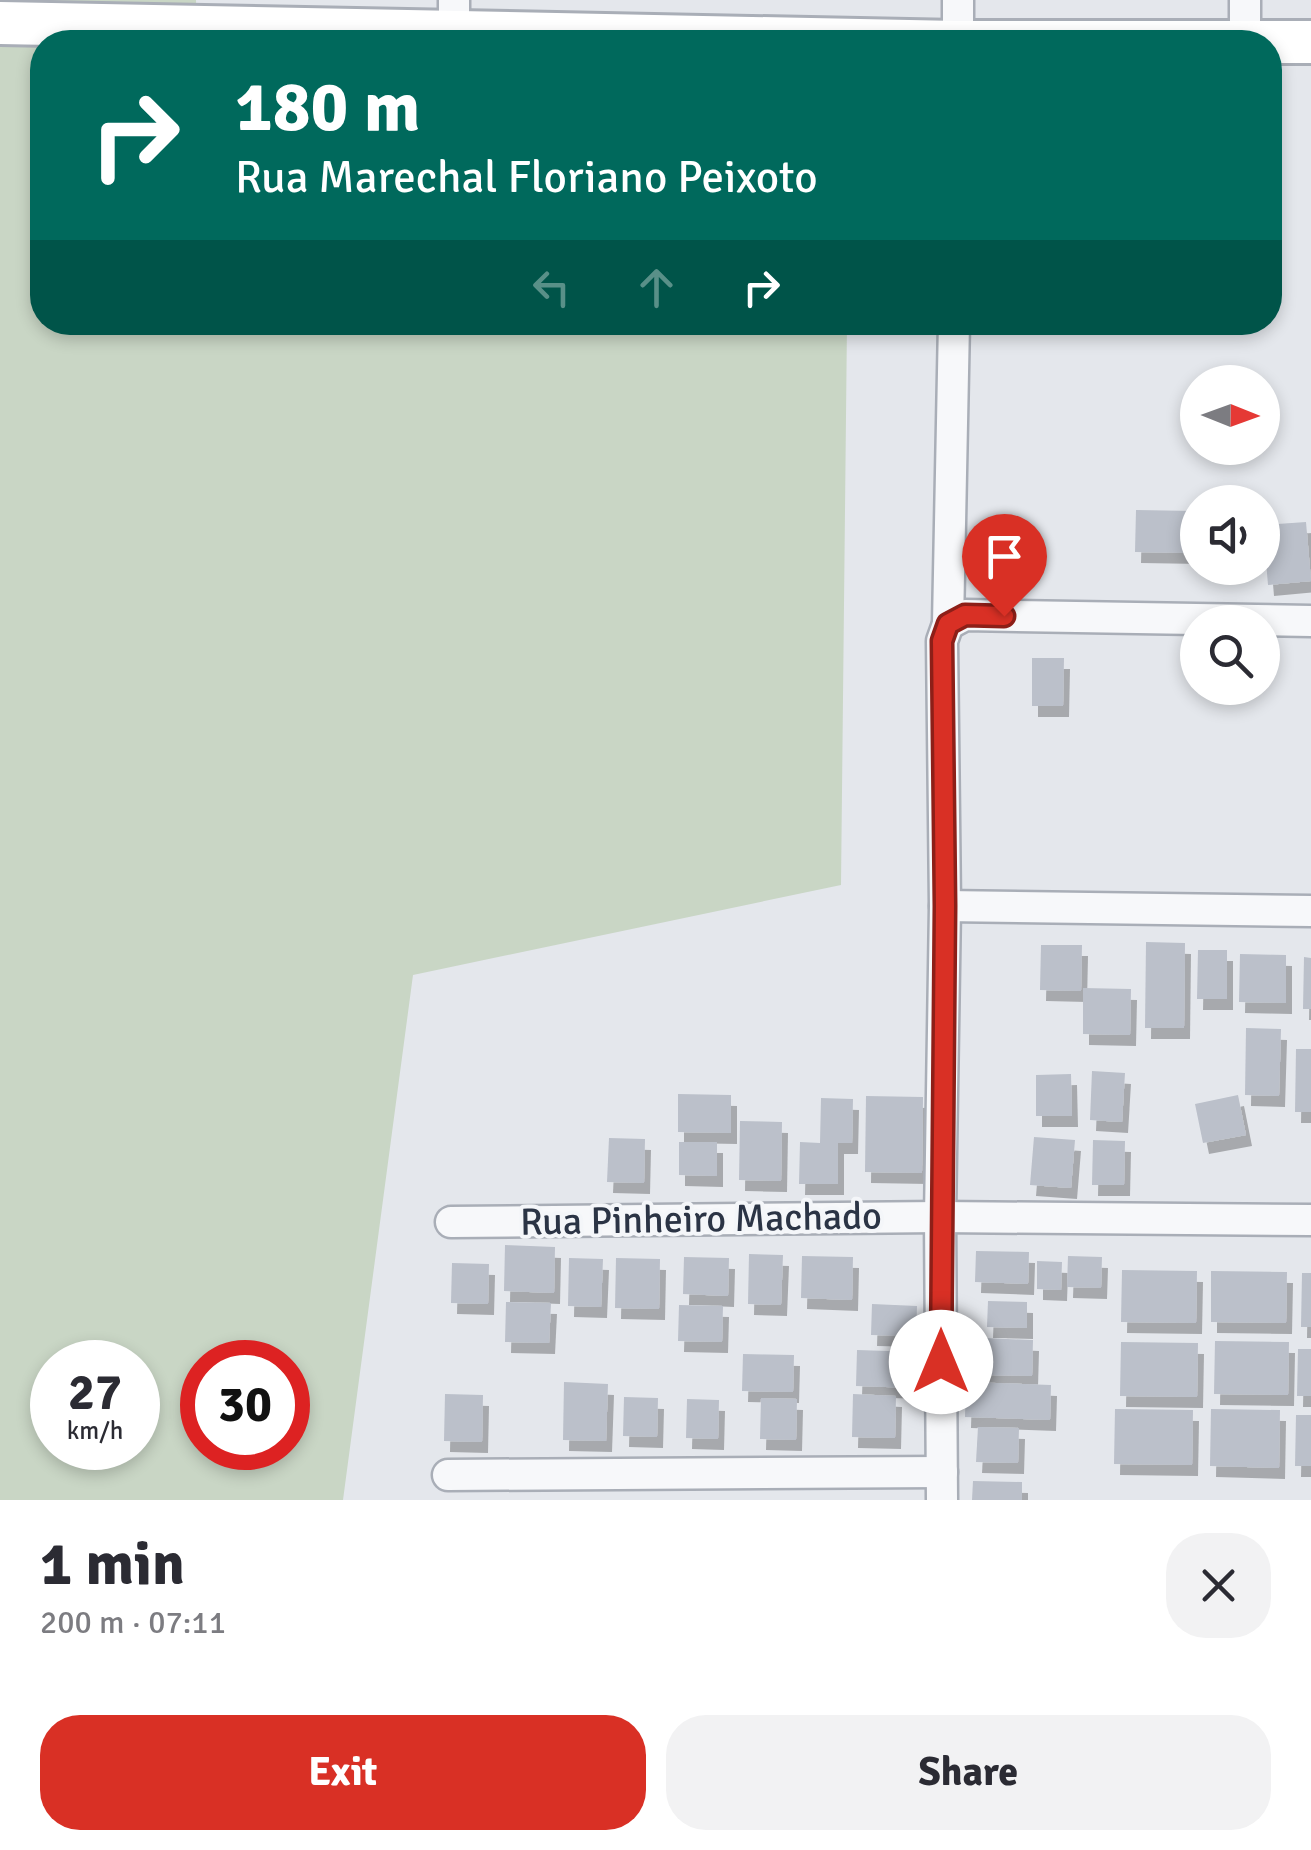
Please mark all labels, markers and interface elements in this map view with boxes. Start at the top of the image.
text: 180 m [235,64,420,150]
icon: right [70,70,200,200]
text: Rua Marechal Floriano Peixoto [235,150,818,205]
icon: left [524,260,579,315]
icon: ahead [629,260,684,315]
icon: right [734,260,789,315]
north arrow [1180,365,1280,465]
map controls [1180,365,1280,705]
button: sound [1180,485,1280,585]
pin [962,514,1047,617]
icon: arrive [977,529,1032,584]
button: search [1180,605,1280,705]
street label: Rua Pinheiro Machado [520,1192,882,1246]
position arrow [889,1310,993,1414]
speed limit sign: 30 [180,1340,310,1470]
text: 27 [68,1362,122,1424]
text: km/h [67,1415,123,1446]
text: 1 min [40,1528,185,1602]
button: close [1166,1533,1271,1638]
text: 200 m · 07:11 [40,1603,226,1642]
button: Exit [40,1715,646,1830]
button: Share [666,1715,1271,1830]

